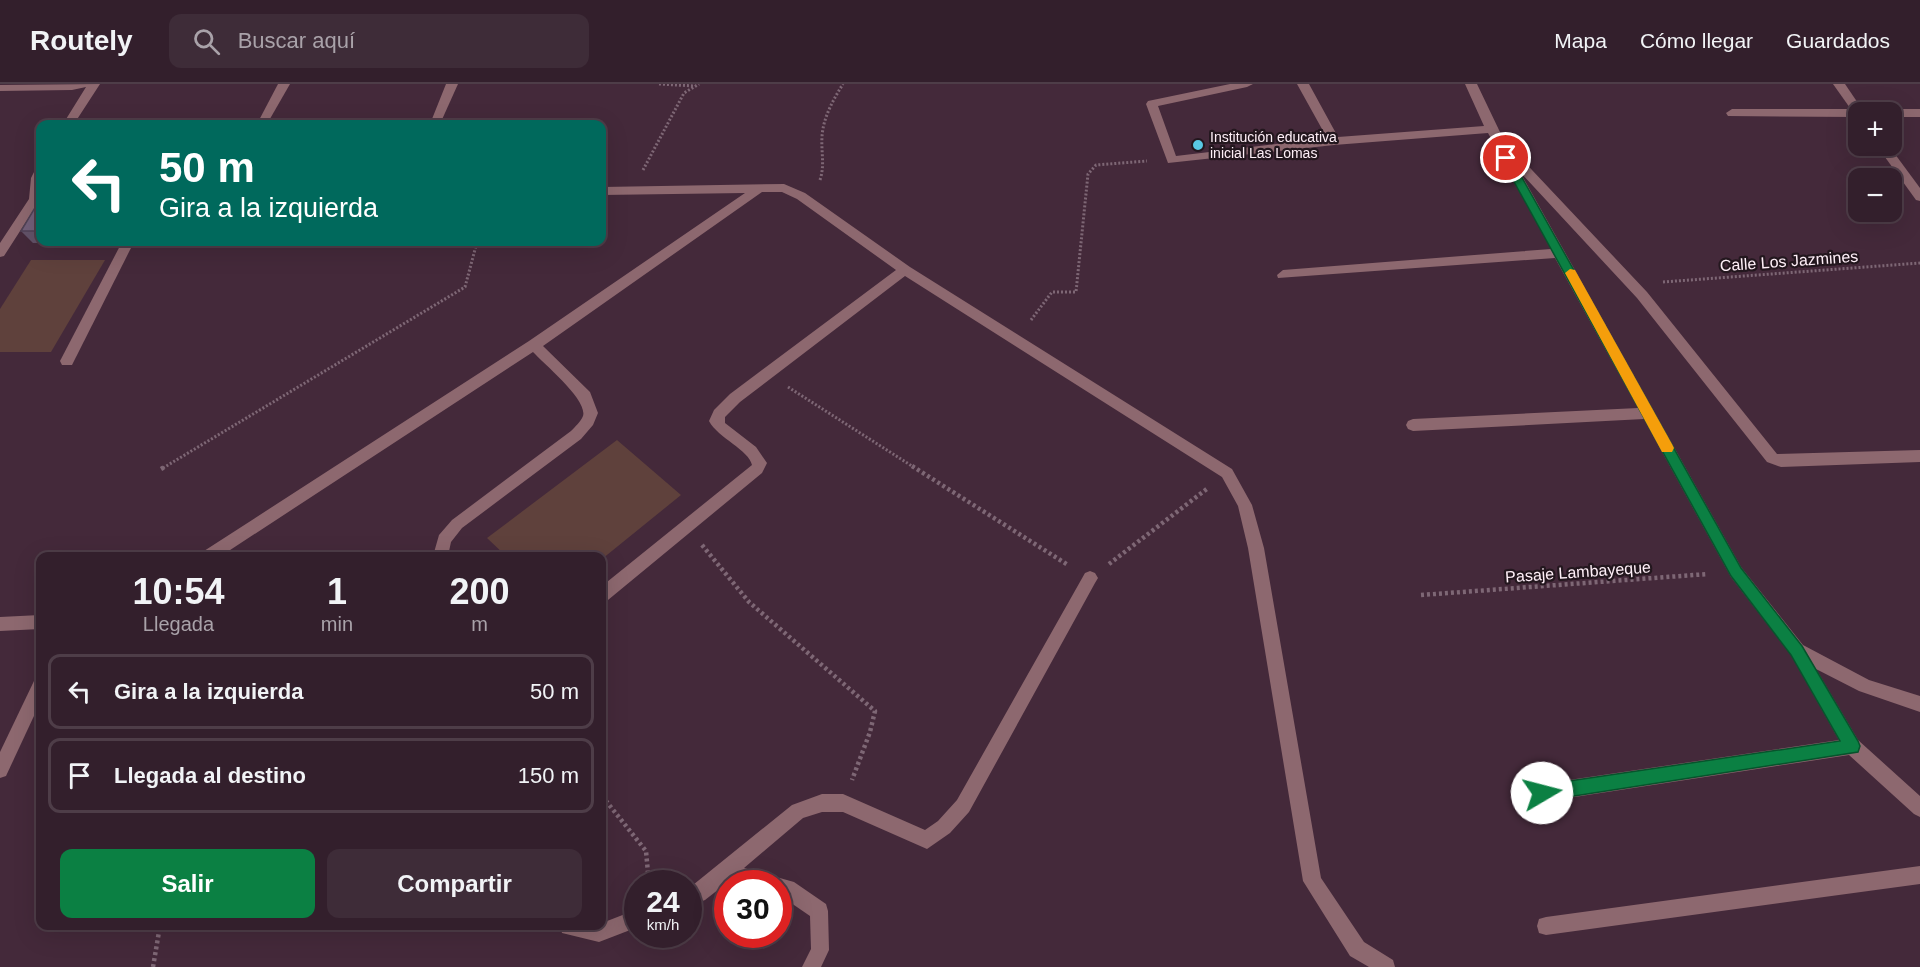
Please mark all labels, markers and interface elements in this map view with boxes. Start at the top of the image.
search box [169,14,589,68]
text: Routely [30,25,133,56]
icon: search [190,25,223,58]
text: Buscar aquí [238,28,355,53]
text: Mapa [1554,29,1607,52]
text: Cómo llegar [1640,29,1753,52]
text: Guardados [1786,29,1890,52]
map controls [1848,102,1902,222]
button: + [1848,102,1902,156]
place label: Institución educativa inicial Las Lomas [1210,129,1337,161]
pin [1480,132,1531,183]
marker: Institución educativa inicial Las Lomas [1191,138,1205,152]
icon: arrive [1489,141,1522,174]
icon: left [60,144,138,222]
text: 50 m [159,144,255,191]
button: − [1848,168,1902,222]
text: Gira a la izquierda [159,193,378,223]
street label: Calle Los Jazmines [1719,248,1859,274]
street label: Pasaje Lambayeque [1505,558,1651,586]
text: 10:54 [132,571,224,612]
text: 1 [327,571,347,612]
text: 200 [449,571,510,612]
text: Llegada [143,613,214,635]
text: min [321,613,353,635]
text: m [471,613,488,635]
icon: left [63,675,96,708]
text: Gira a la izquierda [114,679,304,704]
text: 50 m [530,679,579,704]
icon: arrive [63,759,96,792]
position arrow [1510,761,1574,825]
text: Llegada al destino [114,763,306,788]
text: 150 m [518,763,579,788]
button: Salir [60,849,315,918]
button: Compartir [327,849,582,918]
speed limit sign: 30 [714,870,792,948]
text: 24 [646,885,680,918]
text: km/h [647,916,679,933]

